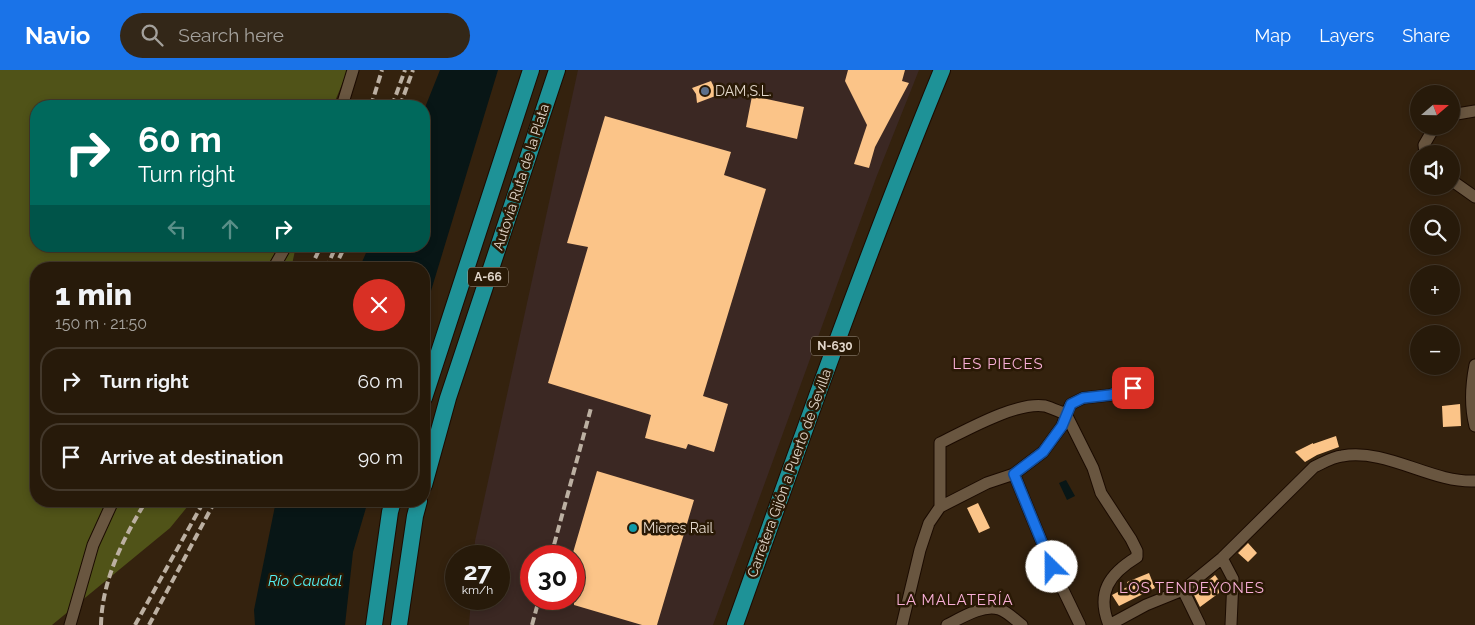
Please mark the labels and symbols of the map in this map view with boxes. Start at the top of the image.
place label: DAM,S.L. [715,83,772,99]
marker: DAM,S.L. [699,85,711,97]
north arrow [1410,85,1460,135]
street label: Autovía Ruta de la Plata [490,102,552,252]
road number: A-66 [468,268,508,286]
road number: N-630 [811,336,859,356]
district label: LES PIECES [952,355,1044,373]
street label: Carretera Gijón a Puerto de Sevilla [744,367,834,579]
pin [1112,367,1154,409]
place label: Mieres Rail [643,520,714,536]
marker: Mieres Rail [627,522,639,534]
position arrow [1025,540,1077,592]
speed limit sign: 30 [520,545,585,610]
water label: Río Caudal [268,572,342,590]
district label: LOS TENDEYONES [1119,579,1265,597]
district label: LA MALATERÍA [896,591,1014,609]

